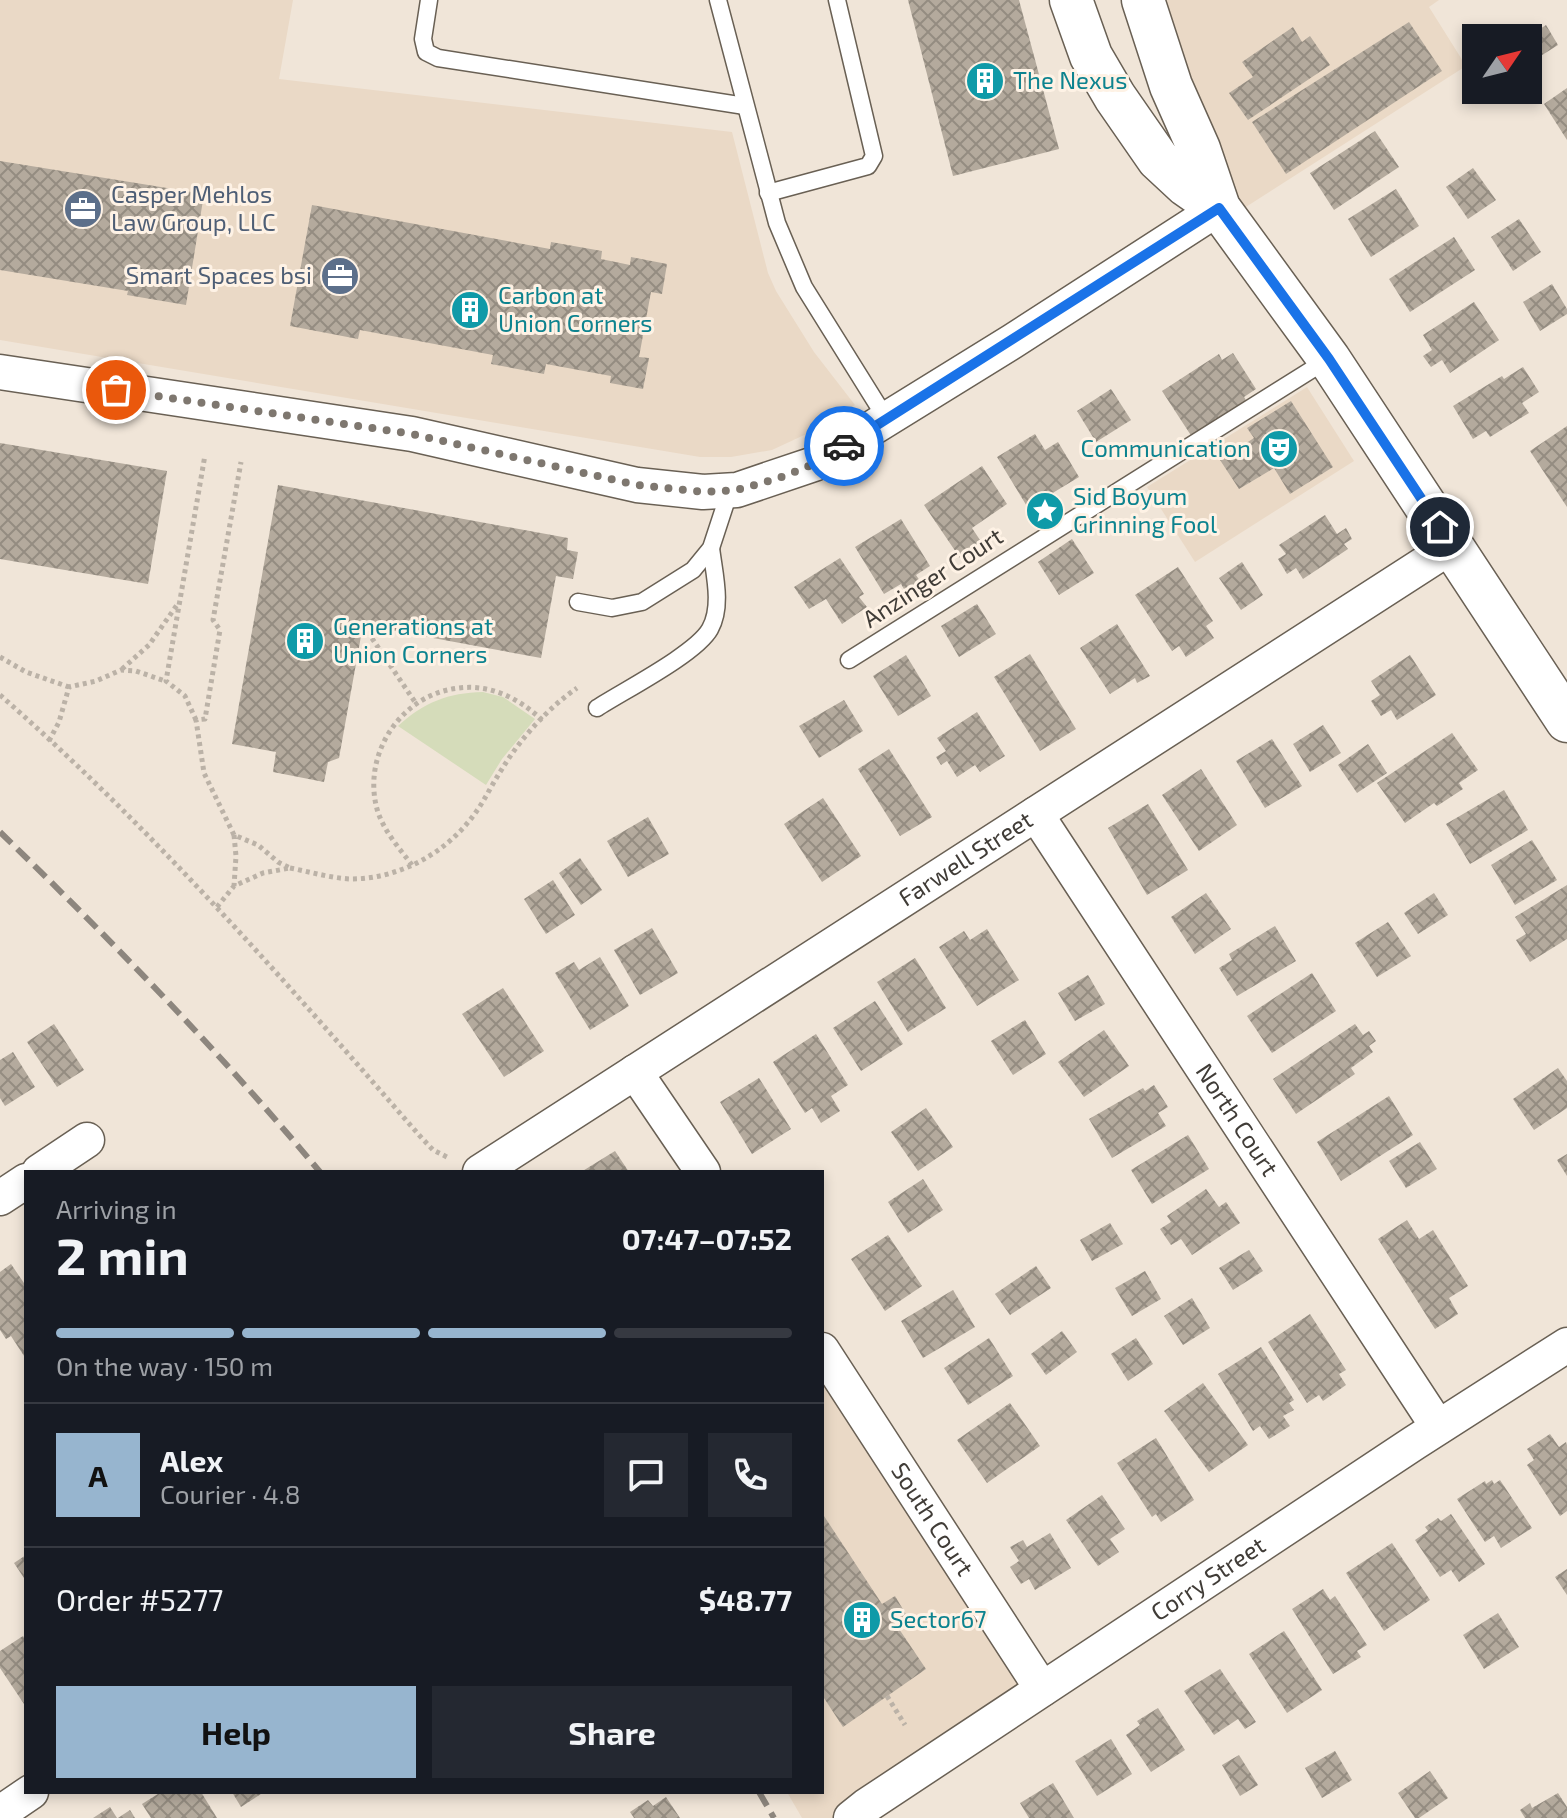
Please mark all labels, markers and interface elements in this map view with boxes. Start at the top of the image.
north arrow [1462,24,1542,104]
map controls [1462,24,1542,104]
building icon: The Nexus [964,60,1006,102]
place label: The Nexus [1013,65,1127,94]
place label: Casper Mehlos Law Group, LLC [111,179,276,236]
office icon: Casper Mehlos Law Group, LLC [62,188,104,230]
office icon: Smart Spaces bsi [319,255,361,297]
place label: Smart Spaces bsi [126,260,312,289]
place label: Carbon at Union Corners [498,280,652,337]
building icon: Carbon at Union Corners [449,289,491,331]
pin [82,356,150,424]
icon: bag [94,368,138,412]
courier [804,406,884,486]
icon: car [822,424,866,468]
theatre icon: Communication [1258,428,1300,470]
place label: Communication [1080,433,1251,462]
place label: Sid Boyum Grinning Fool [1073,481,1217,538]
place icon: Sid Boyum Grinning Fool [1024,490,1066,532]
pin [1406,493,1474,561]
icon: home [1418,505,1462,549]
street label: Anzinger Court [857,521,1008,633]
place label: Generations at Union Corners [333,611,493,668]
building icon: Generations at Union Corners [284,620,326,662]
street label: Farwell Street [893,804,1038,912]
street label: North Court [1191,1058,1285,1181]
text: Arriving in [56,1193,177,1224]
text: 07:47–07:52 [622,1220,792,1256]
text: 2 min [56,1223,189,1285]
text: On the way · 150 m [56,1350,273,1381]
button: chat [604,1433,688,1517]
button: phone [708,1433,792,1517]
text: Alex [160,1442,223,1478]
text: A [88,1457,108,1493]
street label: South Court [886,1457,981,1581]
text: Courier · 4.8 [160,1478,301,1509]
street label: Corry Street [1145,1530,1270,1626]
text: Order #5277 [56,1581,223,1617]
text: $48.77 [699,1581,792,1617]
building icon: Sector67 [841,1599,883,1641]
place label: Sector67 [890,1604,987,1633]
button: Help [56,1686,416,1778]
button: Share [432,1686,792,1778]

